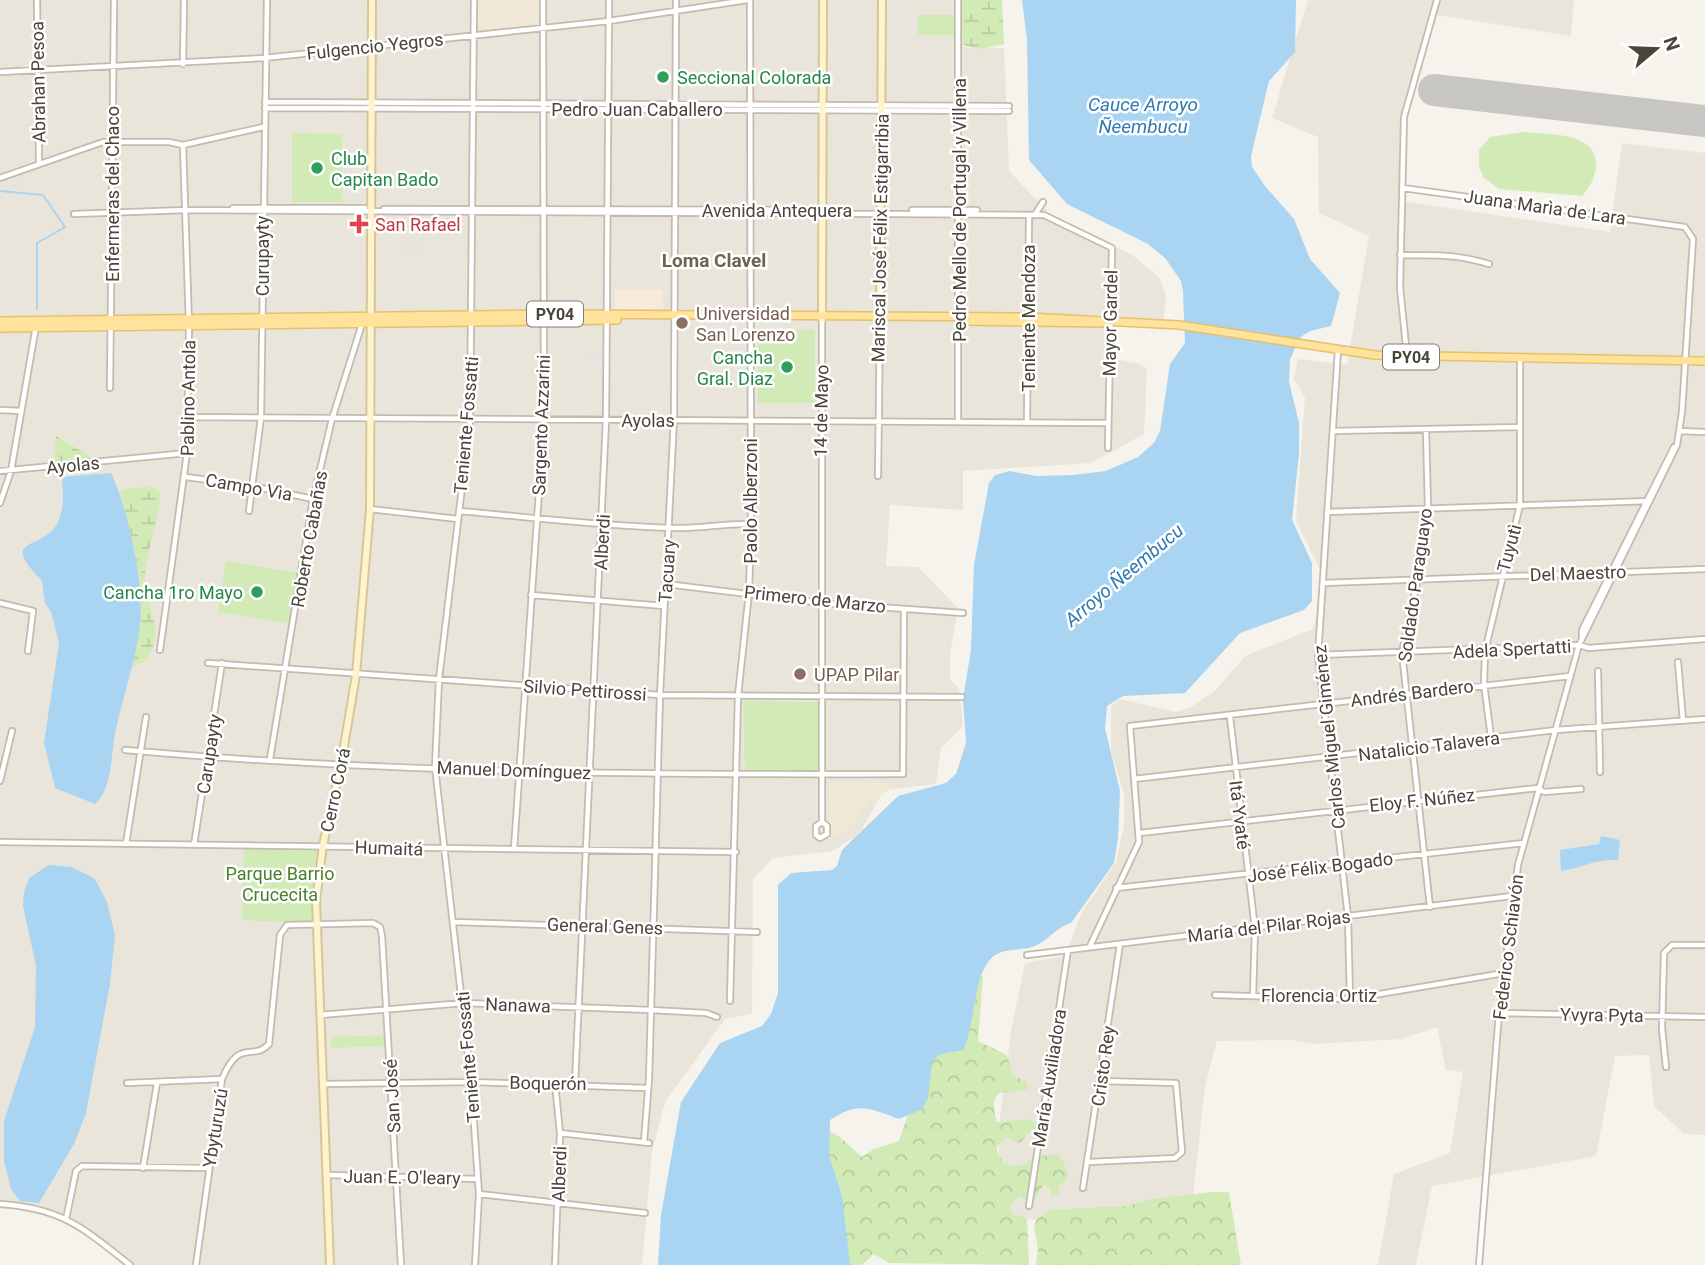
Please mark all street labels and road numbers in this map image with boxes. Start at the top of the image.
street label: Abrahan Pesoa [26,21,50,143]
street label: Fulgencio Yegros [305,28,445,64]
street label: Pedro Mello de Portugal y Villena [949,78,970,342]
street label: Pedro Juan Caballero [551,99,723,120]
street label: Enfermeras del Chaco [102,106,123,282]
street label: Mariscal José Félix Estigarribia [867,113,893,363]
street label: Juana Marìa de Lara [1463,185,1627,229]
street label: Avenida Antequera [702,200,852,221]
street label: Curupayty [252,215,273,296]
street label: Teniente Mendoza [1018,244,1039,392]
street label: Mayor Gardel [1099,269,1121,377]
road number: PY04 [527,302,583,326]
street label: Pablino Antola [176,340,200,456]
road number: PY04 [1383,344,1439,370]
street label: Sargento Azzarini [528,354,554,496]
street label: Teniente Fossatti [450,356,482,494]
street label: 14 de Mayo [810,364,832,458]
street label: Ayolas [621,410,675,431]
street label: Paolo Alberzoni [740,438,761,564]
street label: Ayolas [45,452,101,478]
street label: Campo Vìa [204,469,294,505]
street label: Roberto Cabañas [287,469,331,609]
street label: Soldado Paraguayo [1394,507,1436,663]
street label: Alberdi [590,513,614,571]
street label: Tuyutì [1493,522,1525,574]
street label: Tacuary [654,538,680,603]
street label: Del Maestro [1529,561,1627,585]
street label: Primero de Marzo [743,581,887,617]
street label: Adela Spertatti [1452,635,1572,663]
street label: Carlos Miguel Giménez [1309,644,1349,830]
street label: Silvio Pettirossi [523,675,647,705]
street label: Andrés Bardero [1349,675,1475,711]
street label: Carupayty [192,712,226,795]
street label: Natalicio Talavera [1357,727,1501,765]
street label: Cerro Corá [316,746,354,834]
street label: Manuel Domínguez [436,757,592,783]
street label: Itá Yvaté [1225,779,1255,851]
street label: Eloy F. Núñez [1368,784,1476,816]
street label: Humaitá [354,836,424,860]
street label: José Félix Bogado [1246,848,1394,886]
street label: Federico Schiavón [1489,873,1527,1021]
street label: María del Pilar Rojas [1186,906,1352,946]
street label: General Genes [547,913,663,939]
street label: Florencia Ortiz [1261,985,1377,1006]
street label: Teniente Fossati [452,990,484,1124]
street label: Nanawa [485,993,551,1017]
street label: Yvyra Pyta [1560,1004,1644,1026]
street label: María Auxiliadora [1028,1007,1070,1149]
street label: Cristo Rey [1087,1024,1119,1108]
street label: San José [380,1059,404,1133]
street label: Boquerón [509,1072,587,1094]
street label: Ybyturuzú [198,1087,232,1169]
street label: Alberdi [548,1146,570,1202]
street label: Juan E. O'leary [343,1165,461,1189]

